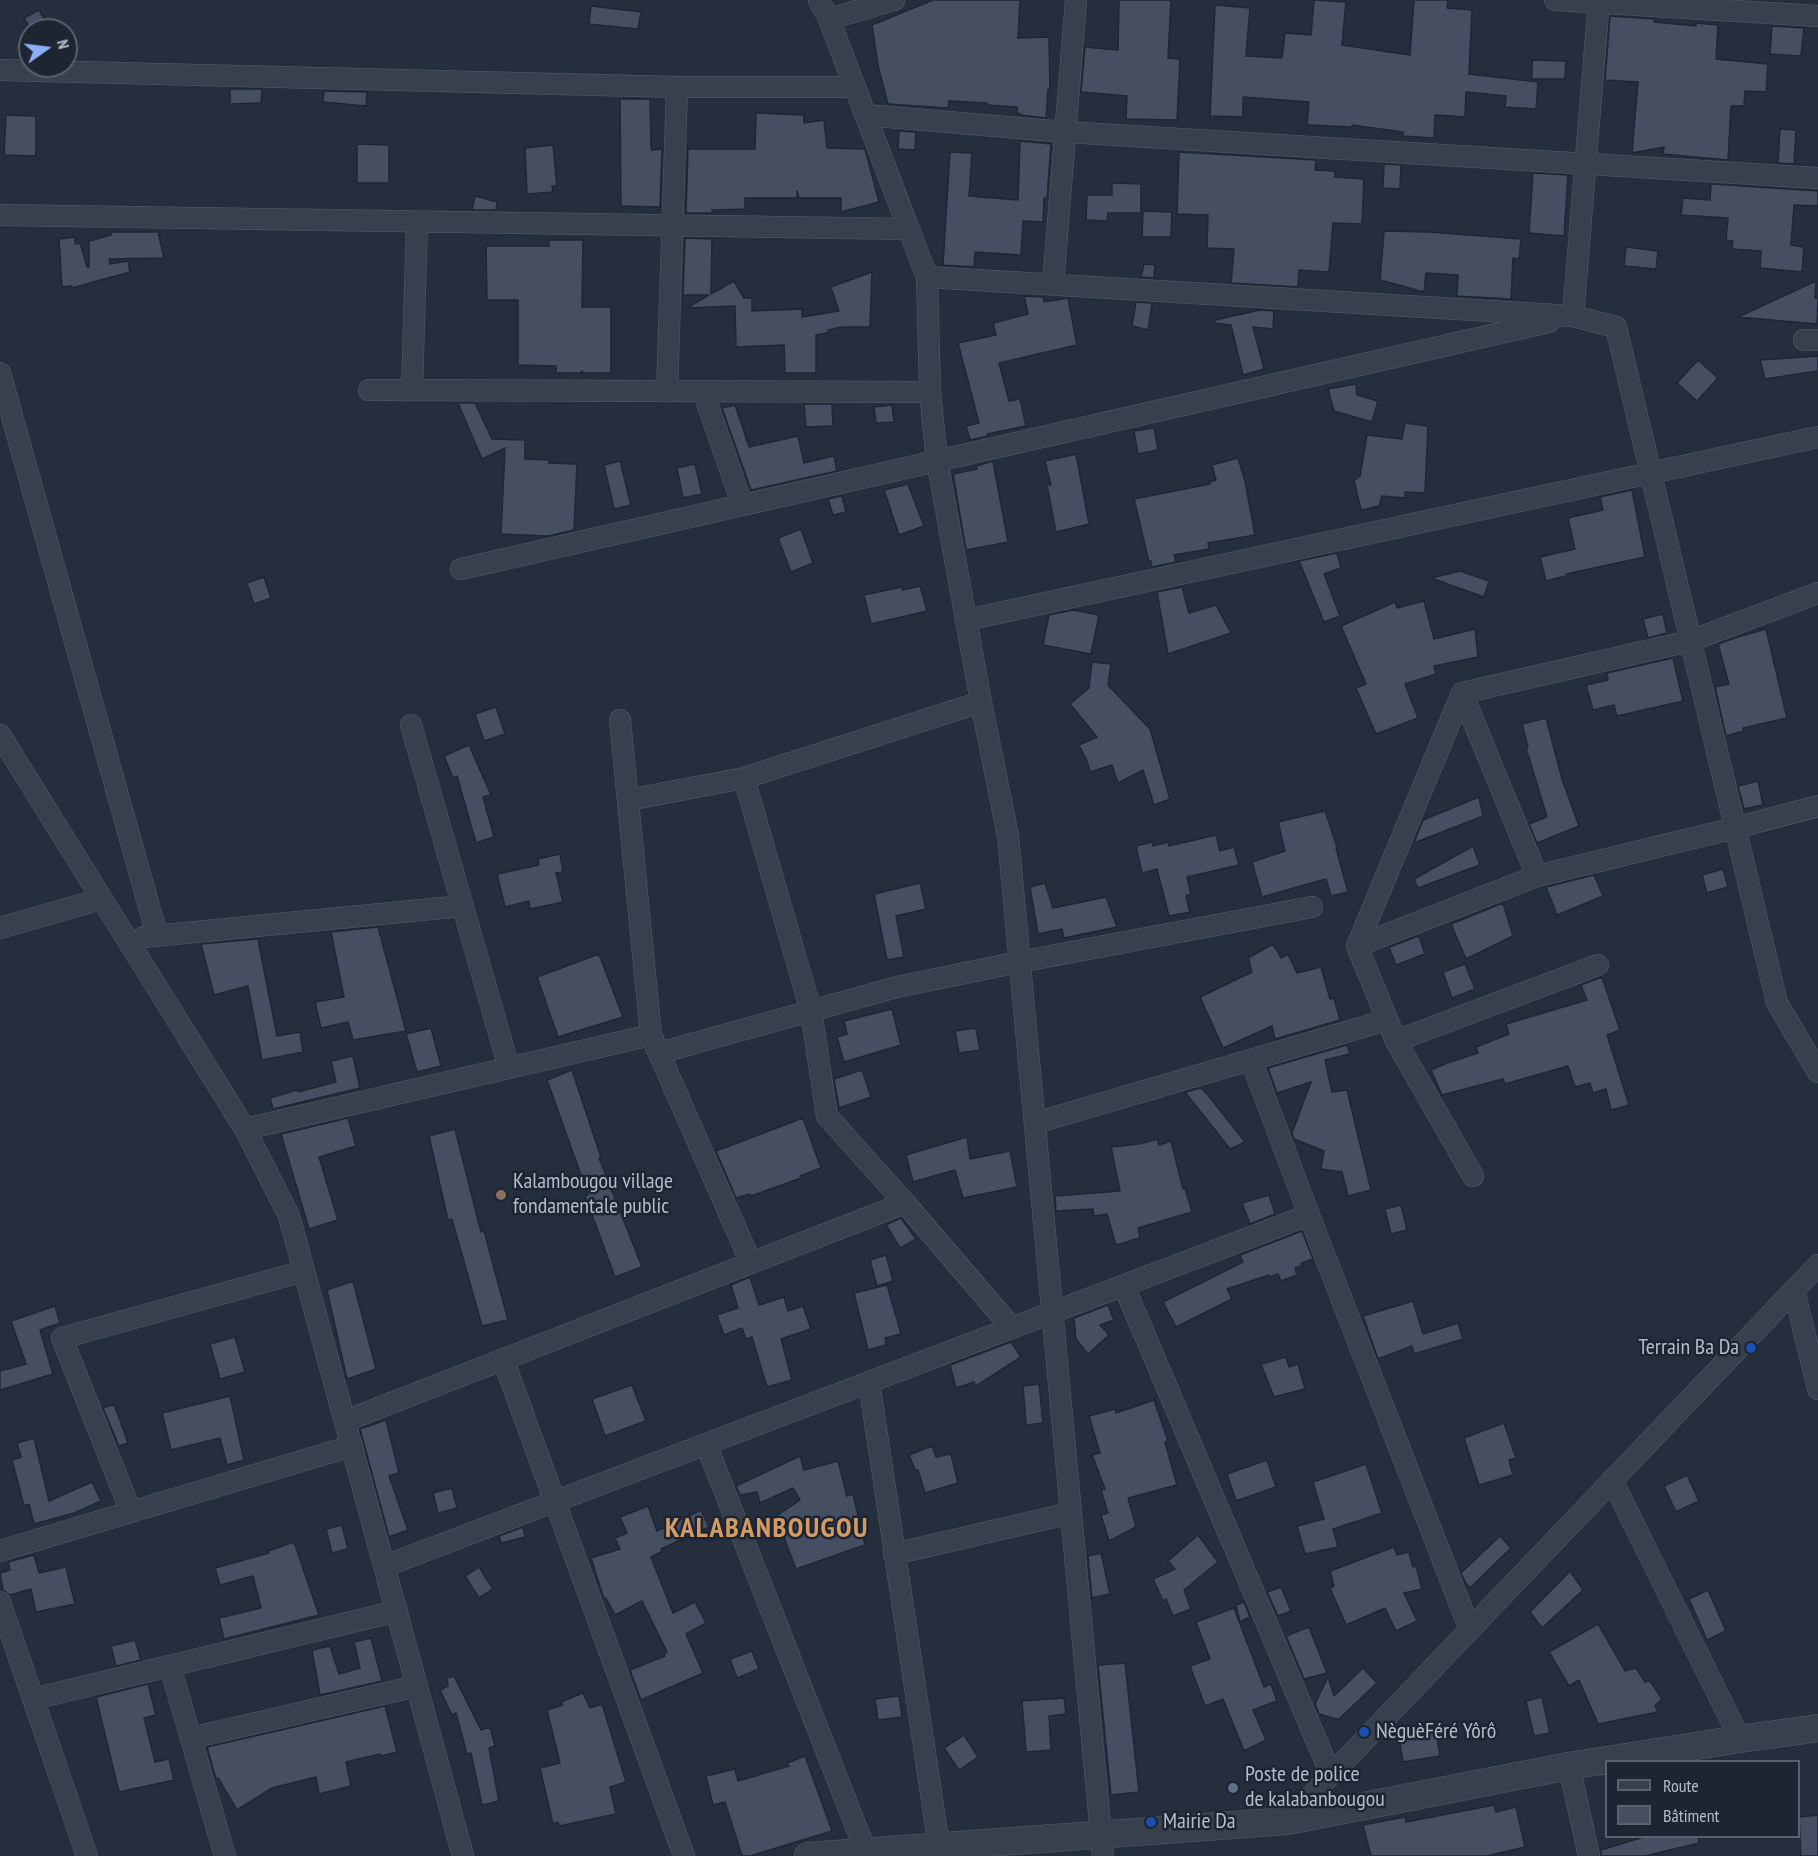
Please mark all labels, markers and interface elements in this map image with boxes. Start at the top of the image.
north arrow [18,18,78,78]
text: N [53,38,74,51]
place label: Kalambougou village fondamentale public [513,1169,673,1220]
marker: Kalambougou village fondamentale public [494,1188,508,1202]
place label: Terrain Ba Da [1638,1335,1739,1361]
marker: Terrain Ba Da [1744,1341,1758,1355]
district label: KALABANBOUGOU [665,1512,869,1546]
place label: NèguèFéré Yôrô [1376,1719,1496,1745]
marker: NèguèFéré Yôrô [1357,1725,1371,1739]
legend [1605,1760,1800,1838]
place label: Poste de police de kalabanbougou [1245,1762,1385,1814]
text: Route [1663,1774,1699,1797]
marker: Poste de police de kalabanbougou [1226,1781,1240,1795]
text: Bâtiment [1663,1804,1720,1827]
place label: Mairie Da [1163,1809,1235,1835]
marker: Mairie Da [1144,1815,1158,1829]

